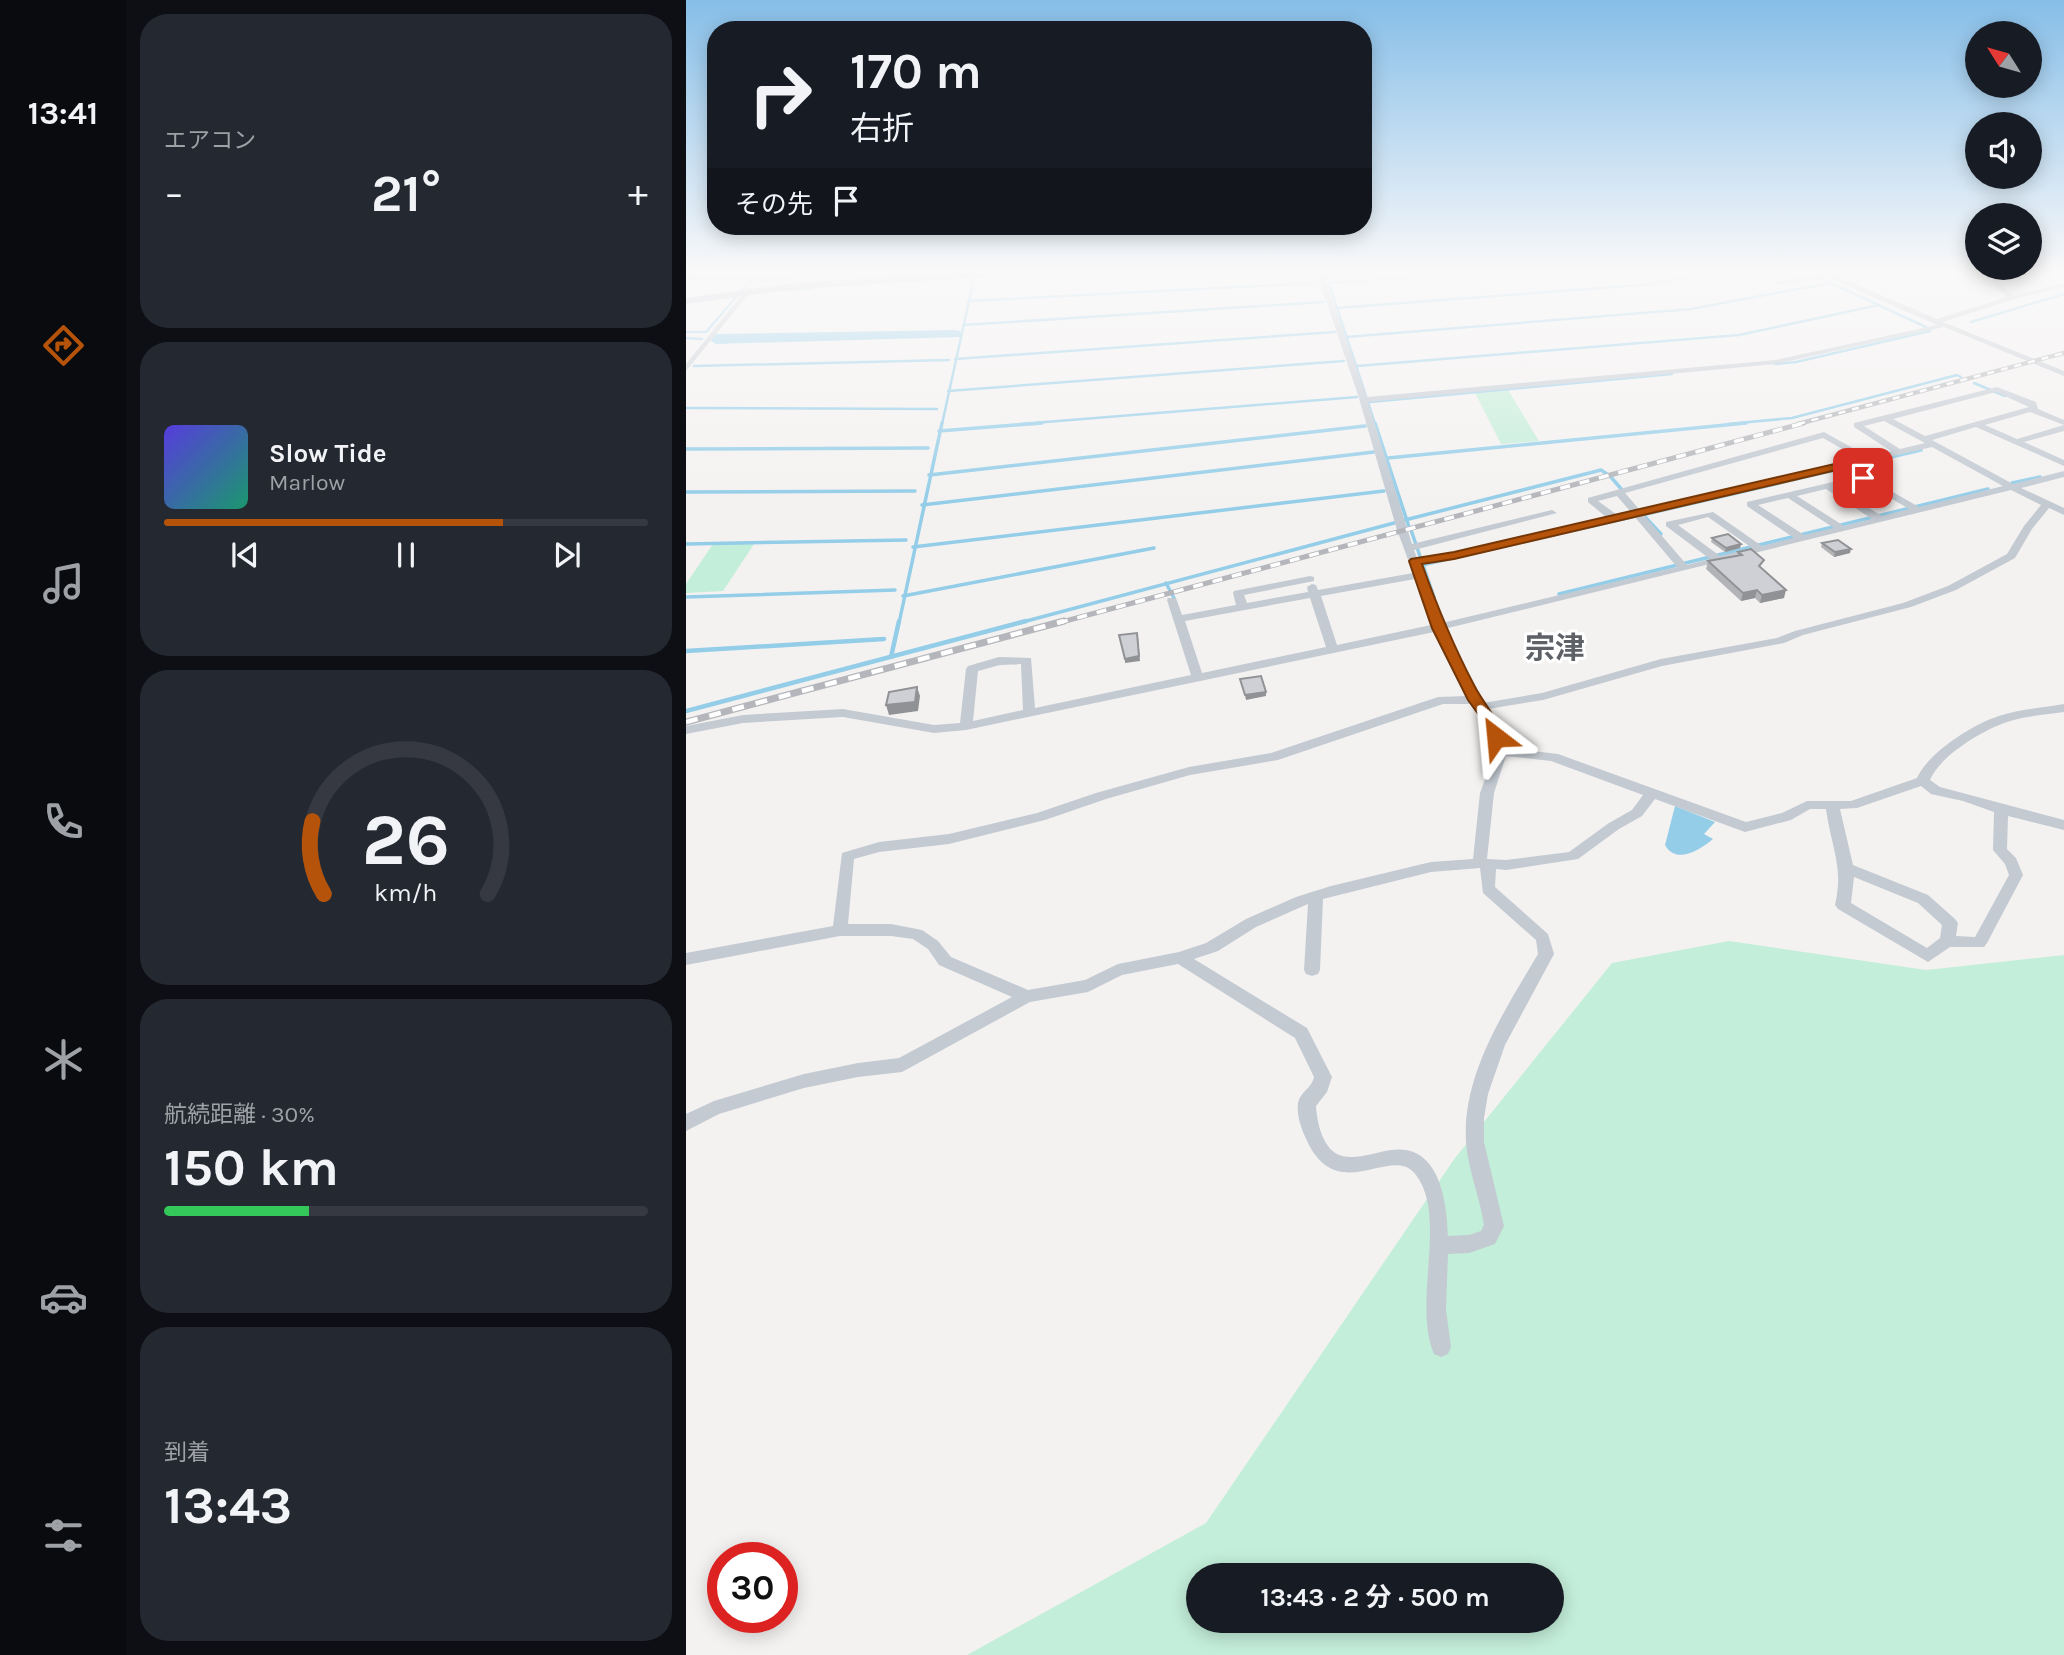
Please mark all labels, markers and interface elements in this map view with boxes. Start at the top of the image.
north arrow [1965,21,2042,98]
map controls [1965,21,2042,280]
text: 170 m [850,43,982,100]
icon: right [735,49,826,140]
text: 13:41 [28,95,98,132]
text: 右折 [850,110,914,147]
button: sound [1965,112,2042,189]
text: エアコン [164,127,256,154]
text: 21° [371,163,441,224]
text: − [164,171,184,216]
text: + [628,171,648,216]
icon: arrive [827,182,865,220]
text: その先 [735,189,813,220]
button: layers [1965,203,2042,280]
icon: directions [39,321,88,370]
text: Slow Tide [269,438,387,469]
pin [1833,448,1893,508]
icon: arrive [1844,459,1882,497]
text: Marlow [269,469,345,496]
icon: previous [226,536,264,574]
icon: pause [387,536,425,574]
icon: next [548,536,586,574]
icon: music [39,559,88,608]
district label: 宗津 [1525,630,1585,666]
position arrow [1459,700,1533,774]
icon: phone [39,797,88,846]
text: 26 [362,797,450,882]
text: km/h [374,877,438,906]
icon: climate [39,1035,88,1084]
text: 航続距離 · 30% [164,1101,315,1128]
text: 150 km [164,1137,339,1198]
icon: car [39,1273,88,1322]
text: 到着 [164,1439,210,1466]
text: 13:43 [164,1475,292,1536]
icon: filters [39,1511,88,1560]
speed limit sign: 30 [707,1542,798,1633]
text: 13:43 · 2 分 · 500 m [1260,1582,1490,1613]

